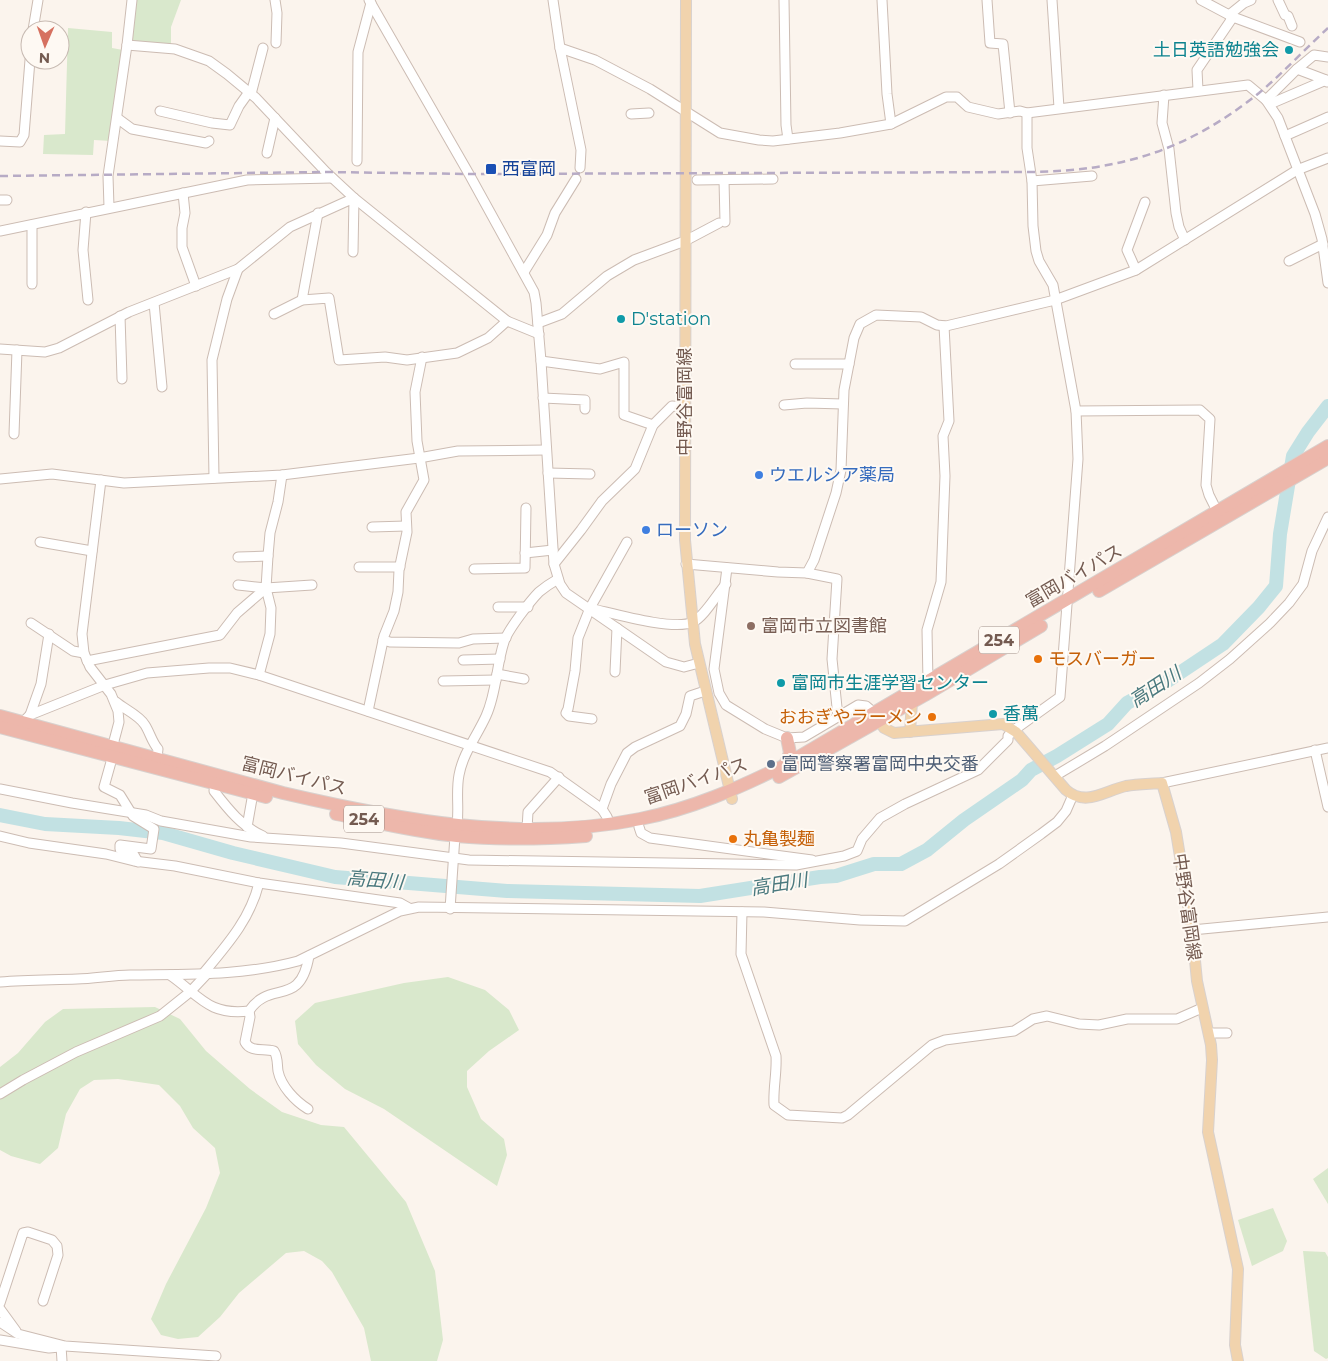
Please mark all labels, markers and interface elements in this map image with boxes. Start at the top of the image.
north arrow [20,20,70,70]
place label: 土日英語勉強会 [1153,39,1279,61]
marker: 土日英語勉強会 [1283,44,1295,56]
text: N [39,49,51,67]
place label: 西富岡 [502,158,556,180]
marker: 西富岡 [484,162,498,176]
place label: D'station [631,308,711,330]
marker: D'station [615,313,627,325]
street label: 中野谷富岡線 [674,348,696,456]
place label: ウエルシア薬局 [769,464,895,486]
marker: ウエルシア薬局 [753,469,765,481]
place label: ローソン [656,519,728,541]
marker: ローソン [640,524,652,536]
street label: 富岡バイパス [1022,540,1126,612]
place label: 富岡市立図書館 [761,615,887,637]
marker: 富岡市立図書館 [745,620,757,632]
road number: 254 [979,626,1019,654]
place label: モスバーガー [1048,648,1156,670]
marker: モスバーガー [1032,653,1044,665]
water label: 高田川 [1125,661,1187,712]
place label: 富岡市生涯学習センター [791,672,989,694]
marker: 富岡市生涯学習センター [775,677,787,689]
place label: 香萬 [1003,703,1039,725]
place label: おおぎやラーメン [779,706,922,728]
marker: 香萬 [987,708,999,720]
marker: おおぎやラーメン [926,711,938,723]
street label: 富岡バイパス [239,752,349,800]
street label: 富岡バイパス [642,753,750,809]
place label: 富岡警察署富岡中央交番 [781,753,979,775]
marker: 富岡警察署富岡中央交番 [765,758,777,770]
road number: 254 [344,806,384,832]
place label: 丸亀製麺 [743,828,815,850]
marker: 丸亀製麺 [727,833,739,845]
street label: 中野谷富岡線 [1169,852,1205,962]
water label: 高田川 [346,866,406,894]
water label: 高田川 [749,868,811,900]

